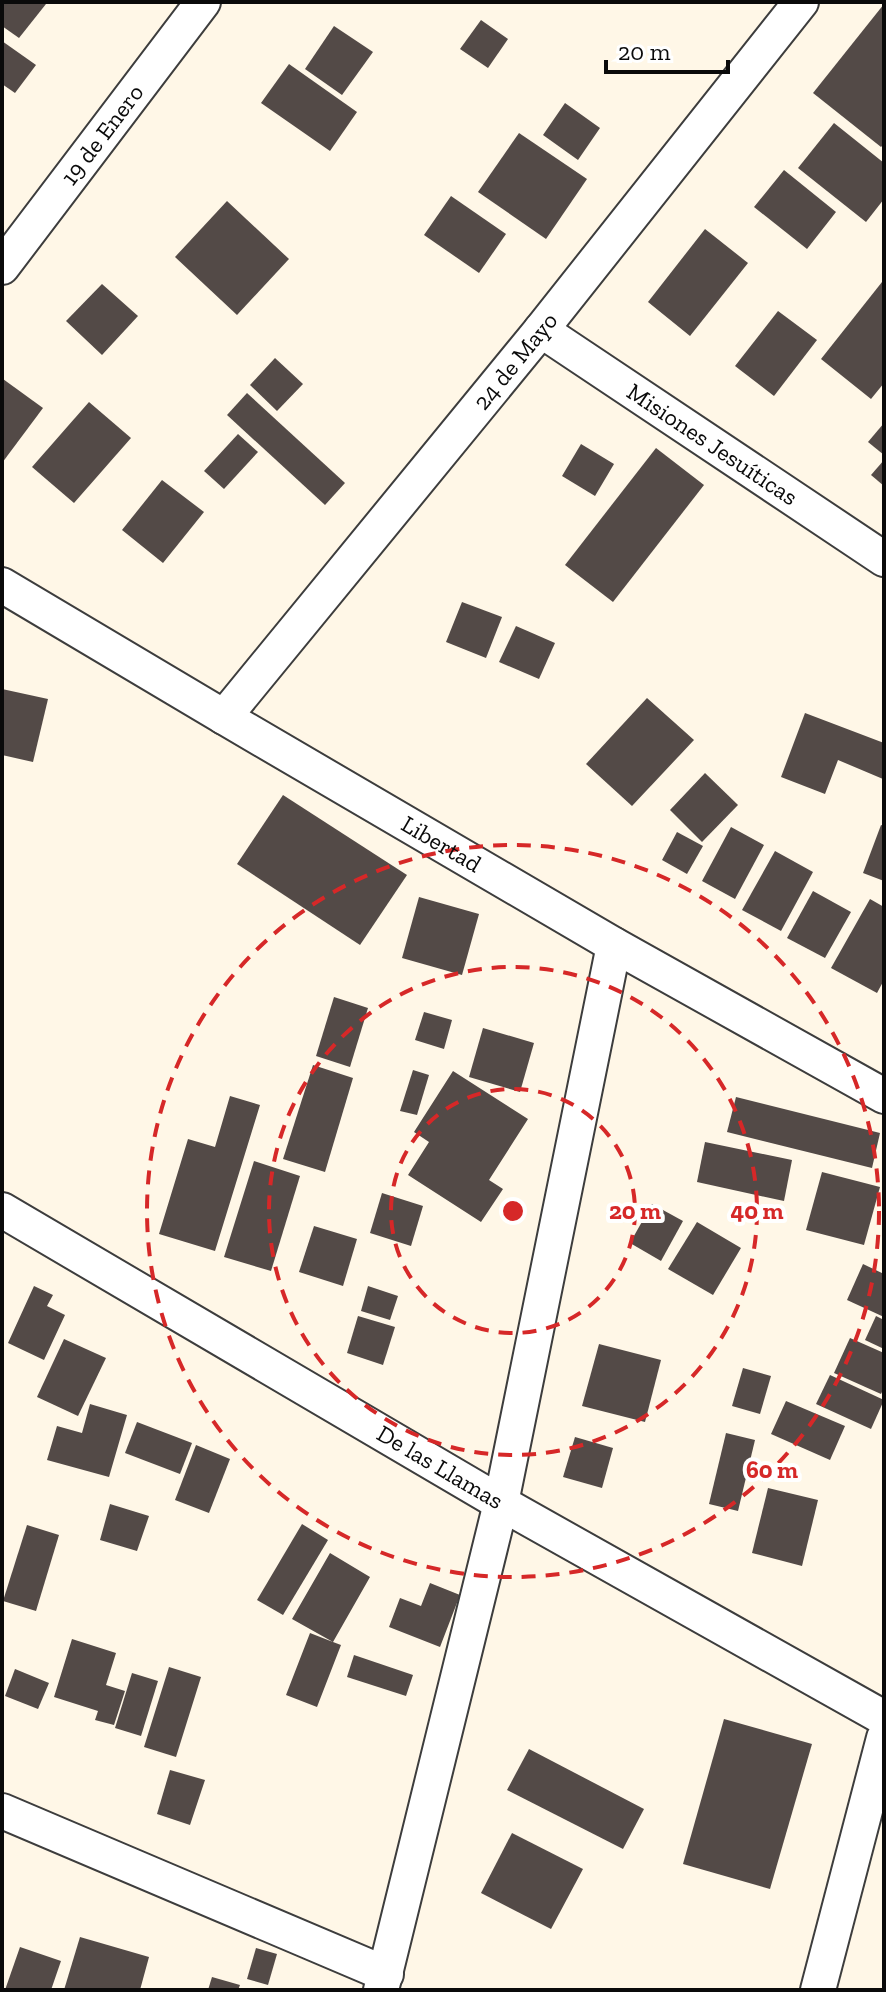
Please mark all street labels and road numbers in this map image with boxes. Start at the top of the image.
street label: 19 de Enero [54,78,149,191]
street label: 24 de Mayo [467,306,563,415]
street label: Misiones Jesuíticas [622,377,804,511]
street label: Libertad [396,809,487,878]
street label: De las Llamas [372,1418,509,1515]

